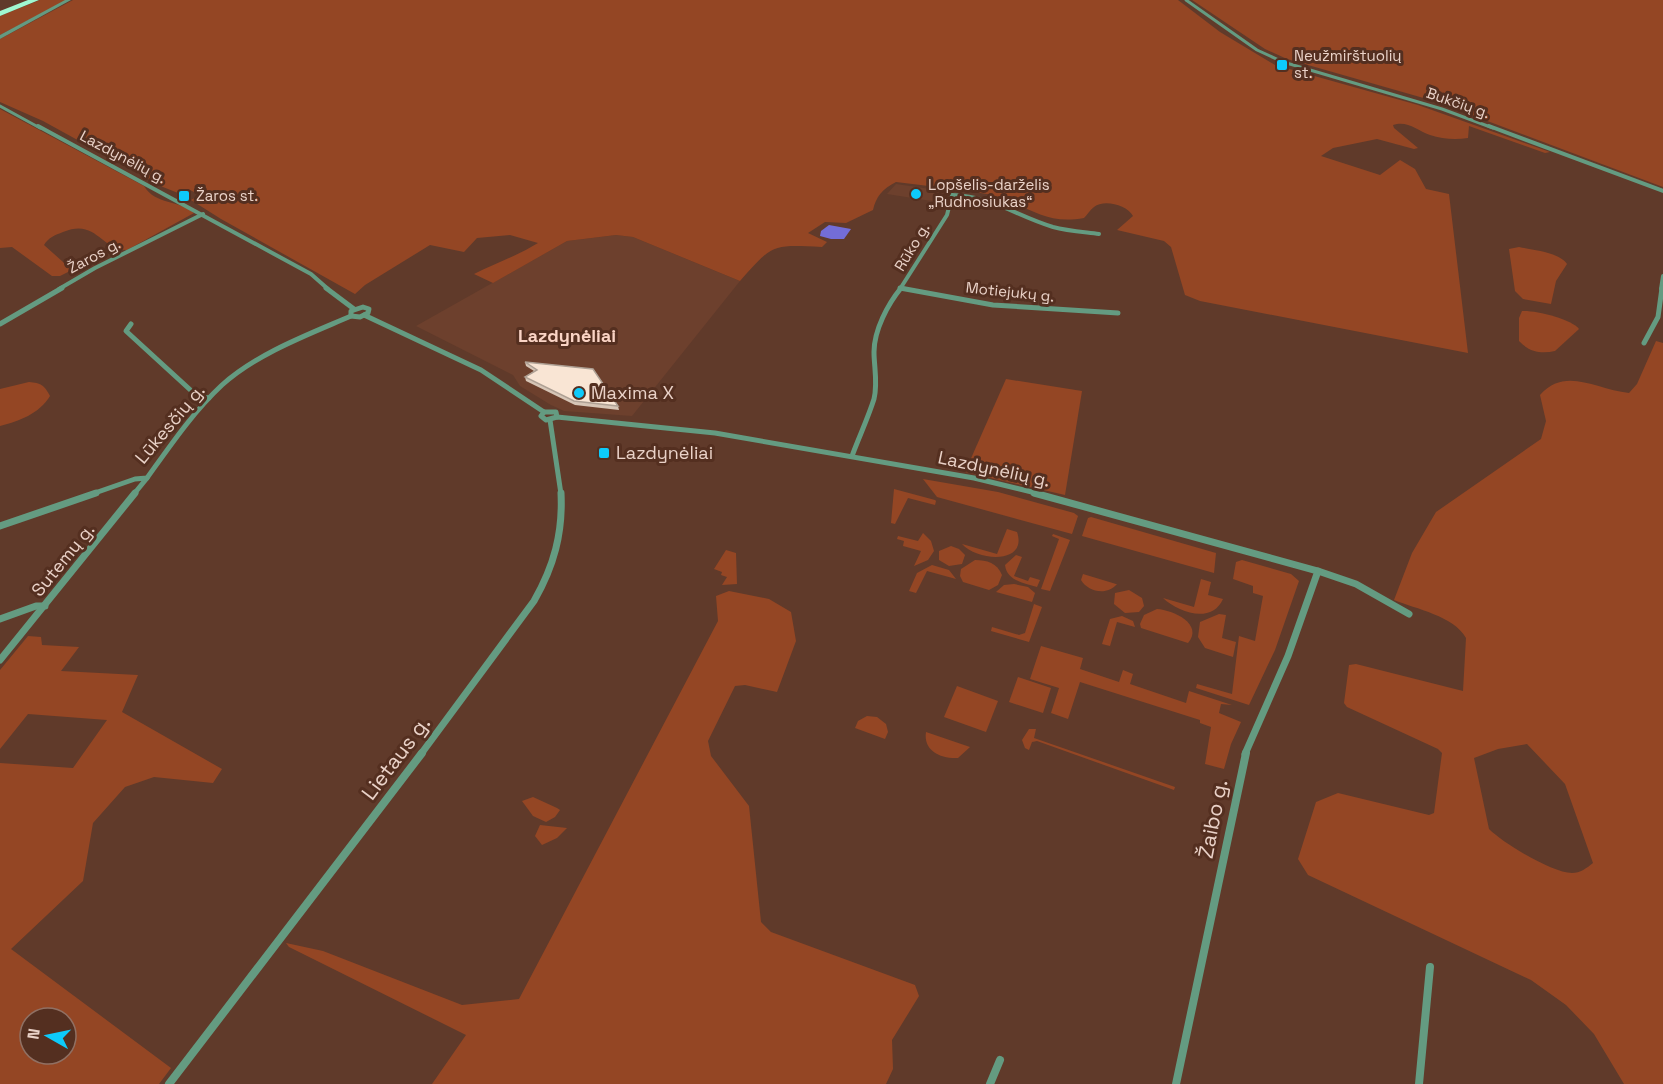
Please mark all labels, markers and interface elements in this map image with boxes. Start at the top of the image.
place label: Neužmirštuolių st. [1294,46,1402,82]
marker: Neužmirštuolių st. [1275,58,1289,72]
street label: Bukčių g. [1424,83,1492,122]
street label: Lazdynėlių g. [77,126,170,187]
place label: Lopšelis-darželis „Rudnosiukas“ [928,175,1050,211]
place label: Žaros st. [196,186,258,205]
marker: Lopšelis-darželis „Rudnosiukas“ [909,187,923,201]
marker: Žaros st. [177,189,191,203]
street label: Rūko g. [890,219,933,274]
street label: Žaros g. [64,234,123,277]
street label: Motiejukų g. [965,277,1055,306]
district label: Lazdynėliai [518,324,616,347]
street label: Lūkesčių g. [130,379,210,468]
place label: Maxima X [591,381,674,404]
marker: Maxima X [572,386,586,400]
place label: Lazdynėliai [616,441,713,464]
street label: Lazdynėlių g. [936,445,1052,492]
marker: Lazdynėliai [597,446,611,460]
street label: Sutemų g. [26,518,99,601]
street label: Lietaus g. [355,710,436,805]
street label: Žaibo g. [1192,777,1233,861]
north arrow [18,1006,78,1066]
text: N [22,1027,45,1041]

